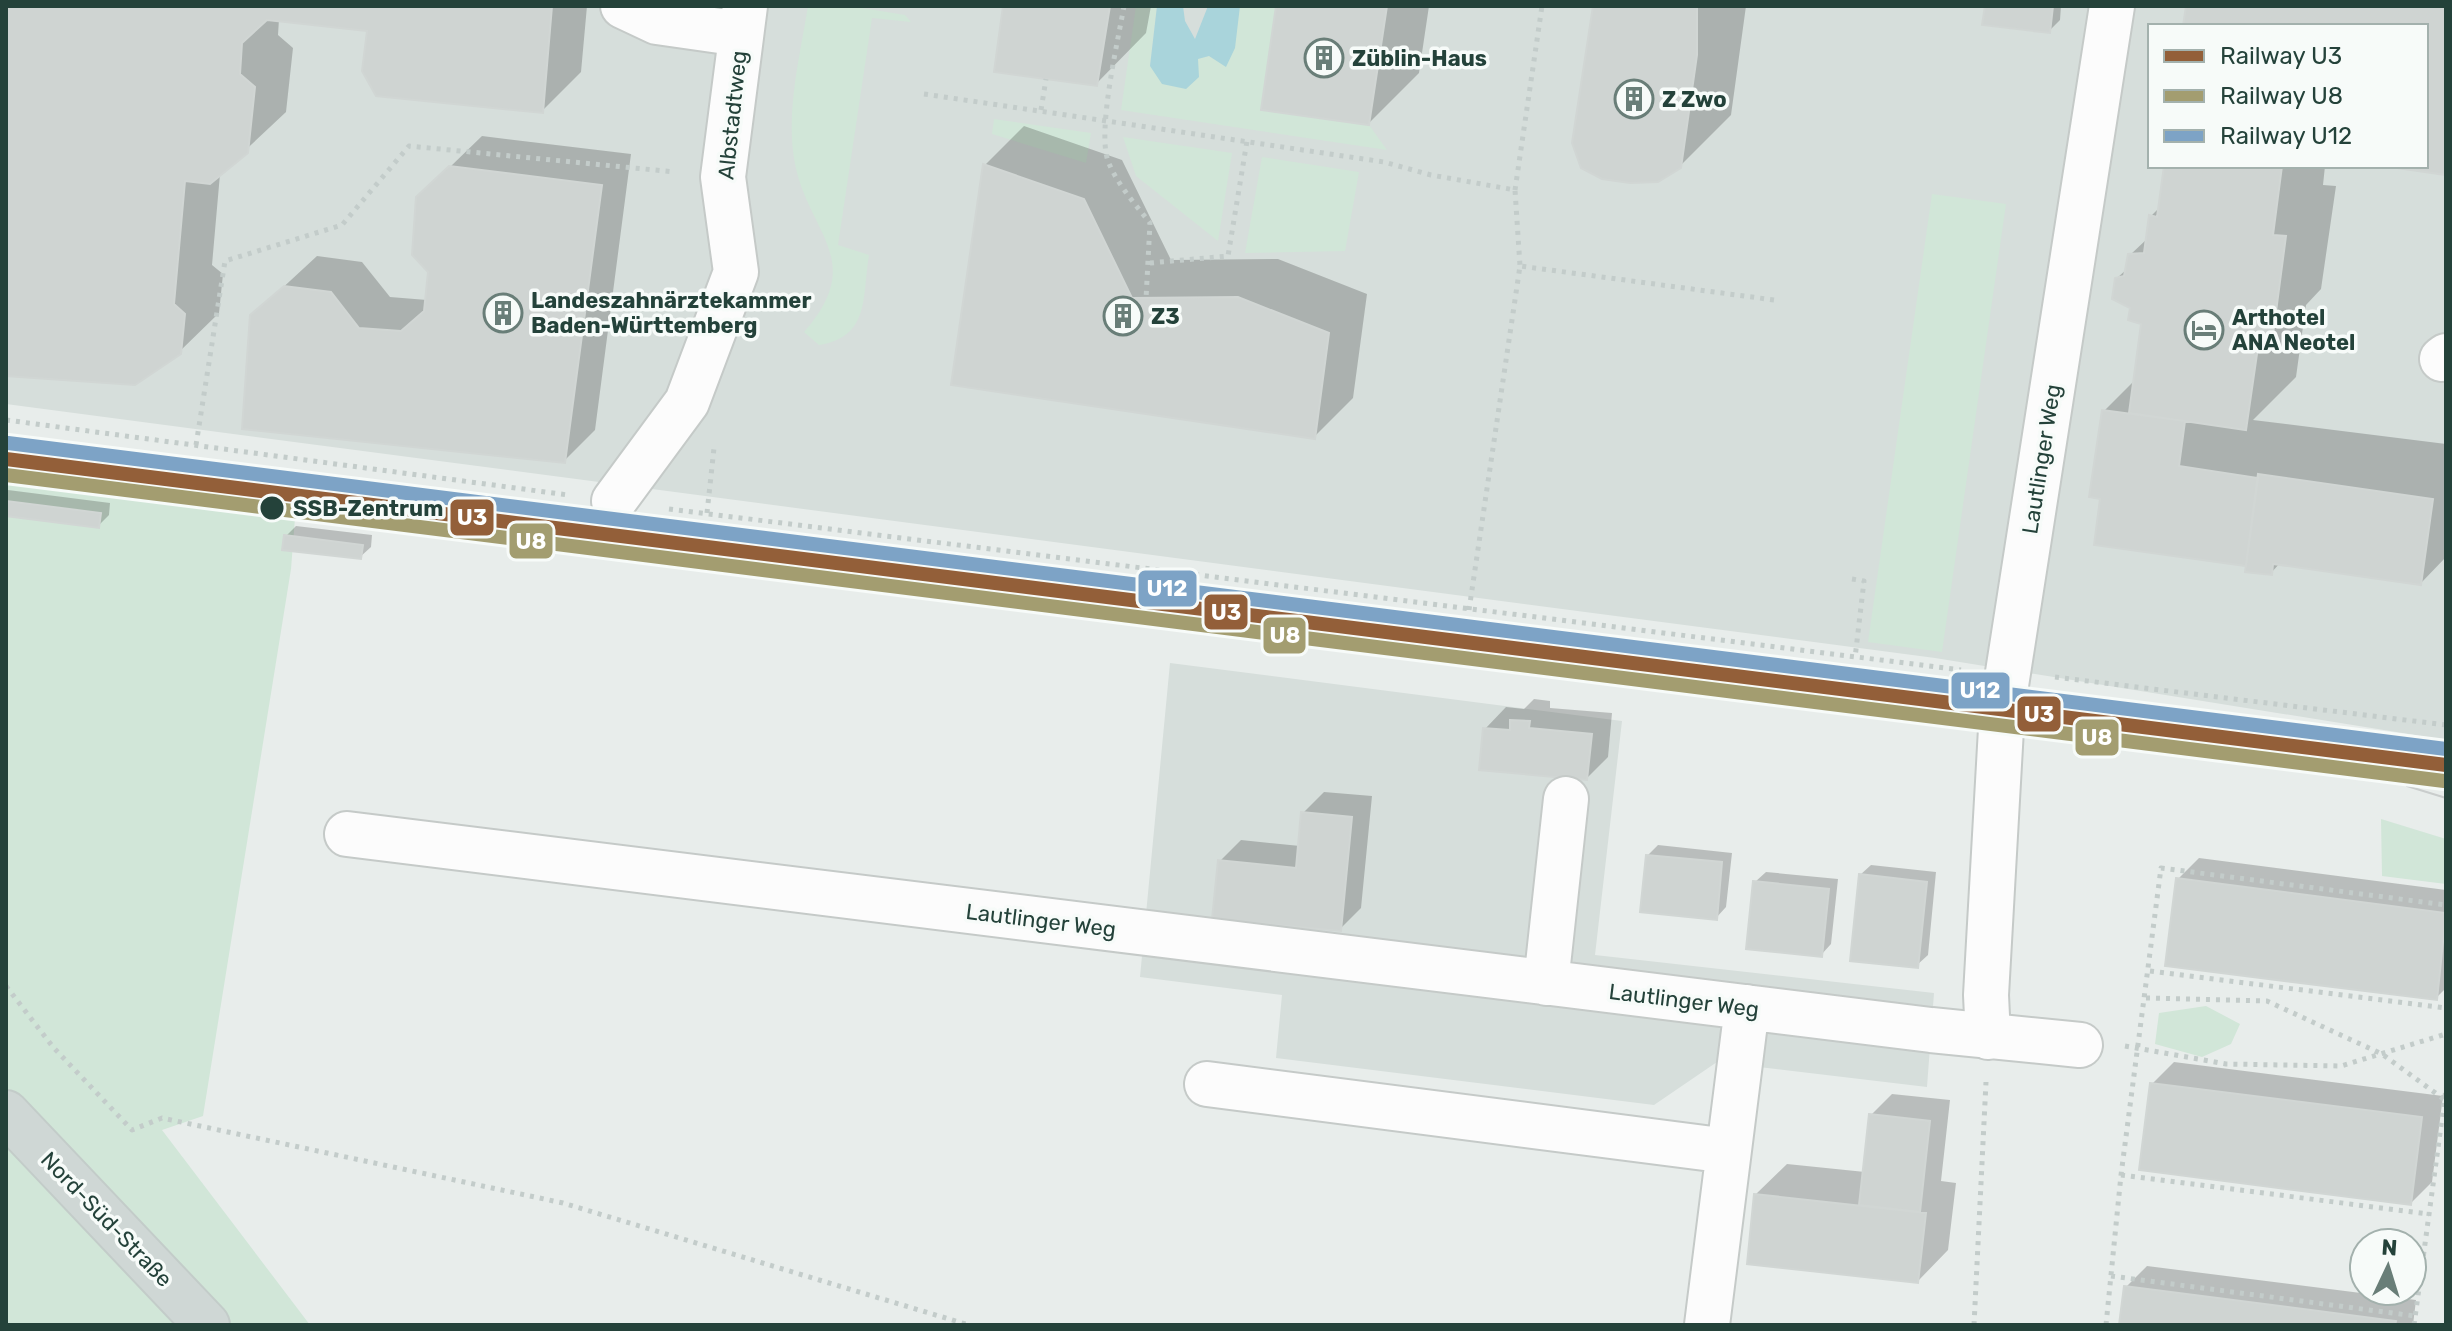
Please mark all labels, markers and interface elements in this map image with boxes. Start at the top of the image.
legend [2148,24,2428,168]
building icon: Züblin-Haus [1303,37,1345,79]
text: Railway U3 [2220,42,2342,70]
place label: Züblin-Haus [1352,45,1487,72]
street label: Albstadtweg [712,49,753,181]
building icon: Z Zwo [1613,78,1655,120]
text: Railway U8 [2220,82,2343,110]
place label: Z Zwo [1662,86,1727,113]
text: Railway U12 [2220,122,2352,150]
place label: Landeszahnärztekammer Baden-Württemberg [531,287,811,339]
building icon: Landeszahnärztekammer Baden-Württemberg [482,292,524,334]
building icon: Z3 [1102,295,1144,337]
place label: Z3 [1151,303,1180,330]
place label: Arthotel ANA Neotel [2232,304,2355,356]
hotel icon: Arthotel ANA Neotel [2183,309,2225,351]
street label: Lautlinger Weg [2016,382,2067,536]
marker: SSB-Zentrum [258,494,286,522]
place label: SSB-Zentrum [293,495,443,522]
line badge: U3 [449,498,495,537]
text: U3 [457,504,487,531]
line badge: U8 [508,522,554,560]
text: U8 [516,528,546,555]
line badge: U12 [1137,569,1198,608]
text: U12 [1146,575,1188,602]
line badge: U3 [1203,593,1249,631]
text: U3 [1211,599,1241,626]
line badge: U8 [1262,616,1307,655]
text: U8 [1270,622,1300,649]
line badge: U12 [1950,671,2011,710]
text: U12 [1959,677,2001,704]
line badge: U3 [2016,695,2062,733]
text: U3 [2024,701,2054,728]
line badge: U8 [2074,718,2120,757]
text: U8 [2082,724,2112,751]
street label: Lautlinger Weg [964,898,1118,943]
street label: Lautlinger Weg [1607,978,1761,1023]
street label: Nord-Süd-Straße [35,1146,178,1293]
north arrow [2348,1227,2428,1307]
text: N [2381,1234,2398,1262]

